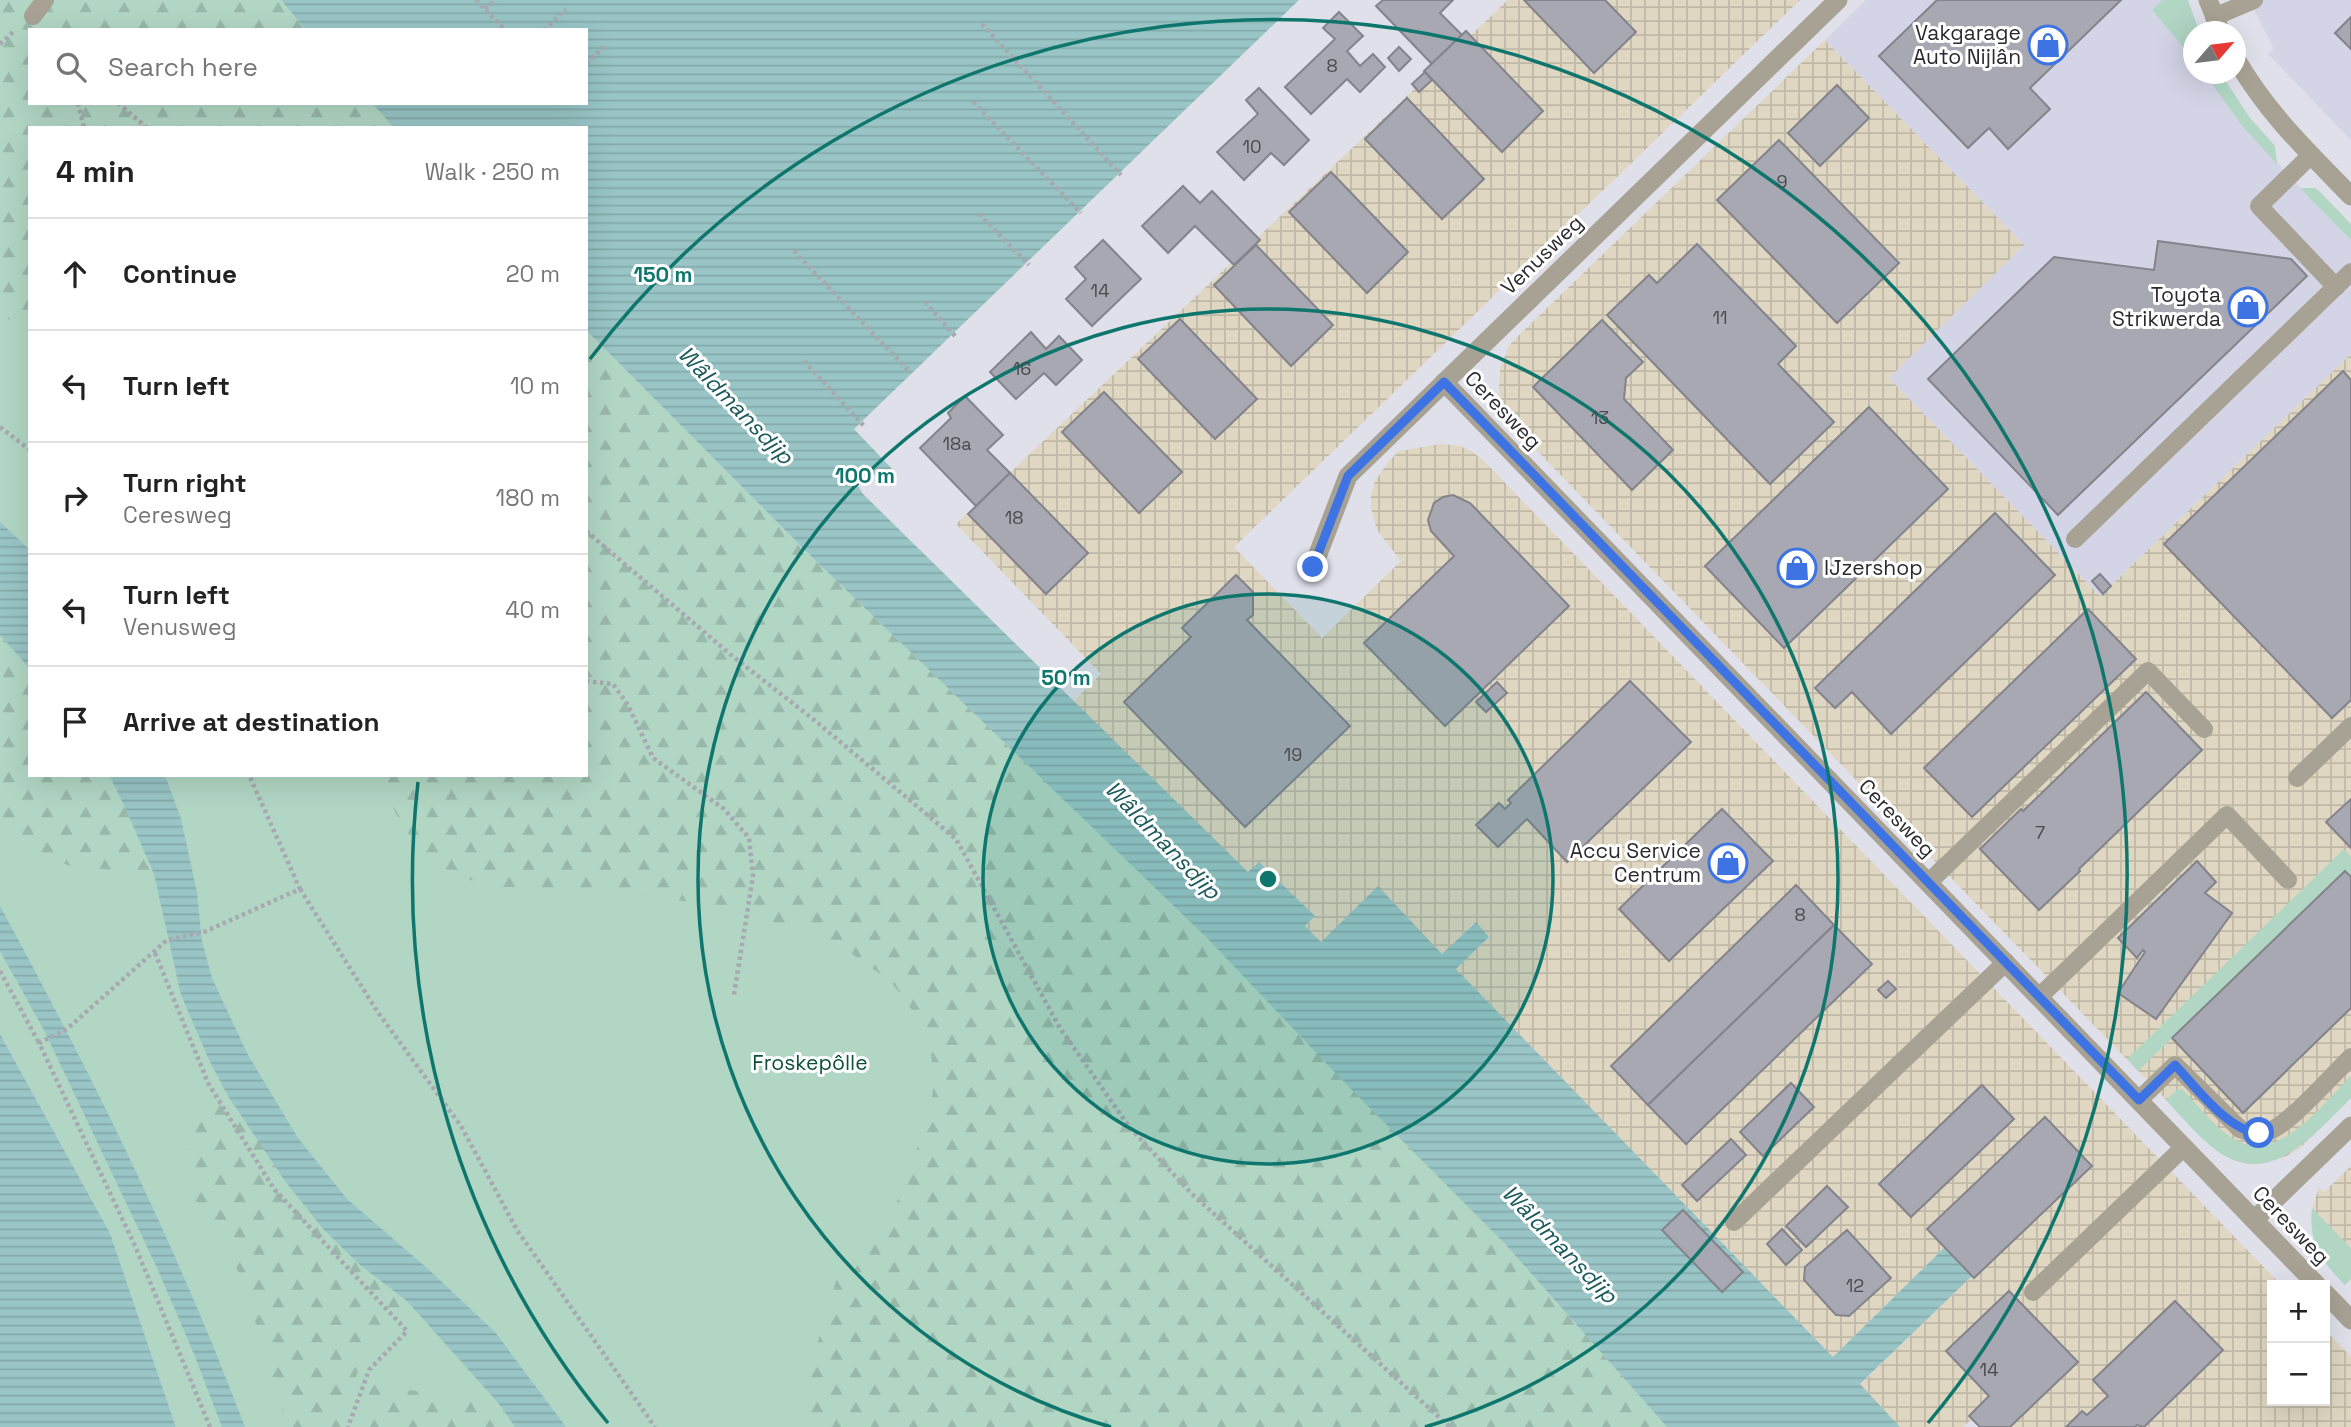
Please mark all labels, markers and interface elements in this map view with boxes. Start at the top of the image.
place label: Vakgarage Auto Nijlân [1913,19,2021,70]
north arrow [2183,21,2246,84]
shop icon: Vakgarage Auto Nijlân [2027,24,2069,66]
search box [28,28,588,105]
icon: search [52,48,90,86]
text: Search here [108,50,258,84]
house number: 8 [1326,54,1338,77]
house number: 10 [1242,135,1262,158]
text: 4 min [56,152,135,191]
text: Walk · 250 m [425,157,560,187]
house number: 9 [1776,170,1788,193]
street label: Venusweg [1495,209,1588,300]
icon: ahead [56,255,94,293]
text: Continue [123,257,237,291]
text: 20 m [506,259,560,289]
text: 150 m [634,261,692,288]
house number: 14 [1091,279,1109,302]
place label: Toyota Strikwerda [2112,281,2221,332]
shop icon: Toyota Strikwerda [2227,286,2269,328]
house number: 11 [1712,306,1728,329]
water label: Wâldmansdjip [672,339,801,472]
house number: 16 [1013,357,1031,380]
street label: Ceresweg [1459,365,1548,455]
icon: left [56,367,94,405]
text: Turn left [123,369,230,403]
text: 10 m [510,371,560,401]
house number: 13 [1591,406,1609,429]
house number: 18a [942,432,972,455]
text: 100 m [835,462,895,489]
text: Turn right [123,466,247,500]
icon: right [56,479,94,517]
text: 180 m [496,483,560,513]
text: Ceresweg [123,500,232,530]
house number: 18 [1005,506,1023,529]
shop icon: IJzershop [1776,547,1818,589]
route end [1297,551,1328,582]
place label: IJzershop [1824,554,1923,581]
text: Turn left [123,578,230,612]
icon: left [56,591,94,629]
text: 40 m [505,595,560,625]
text: Venusweg [123,612,237,642]
text: 50 m [1041,664,1091,691]
icon: arrive [56,703,94,741]
text: Arrive at destination [123,705,380,739]
house number: 19 [1284,743,1302,766]
street label: Ceresweg [1853,773,1942,863]
water label: Wâldmansdjip [1099,774,1228,907]
house number: 7 [2035,821,2045,844]
place label: Accu Service Centrum [1570,837,1701,888]
shop icon: Accu Service Centrum [1707,842,1749,884]
centre of rings [1256,867,1280,891]
house number: 8 [1794,903,1806,926]
park label: Froskepôlle [752,1049,868,1076]
route start [2243,1117,2274,1148]
water label: Wâldmansdjip [1496,1178,1625,1311]
street label: Ceresweg [2247,1180,2336,1270]
house number: 12 [1846,1274,1864,1297]
map controls [2267,1280,2330,1406]
button: + [2267,1280,2330,1343]
button: − [2267,1343,2330,1406]
house number: 14 [1980,1358,1998,1381]

